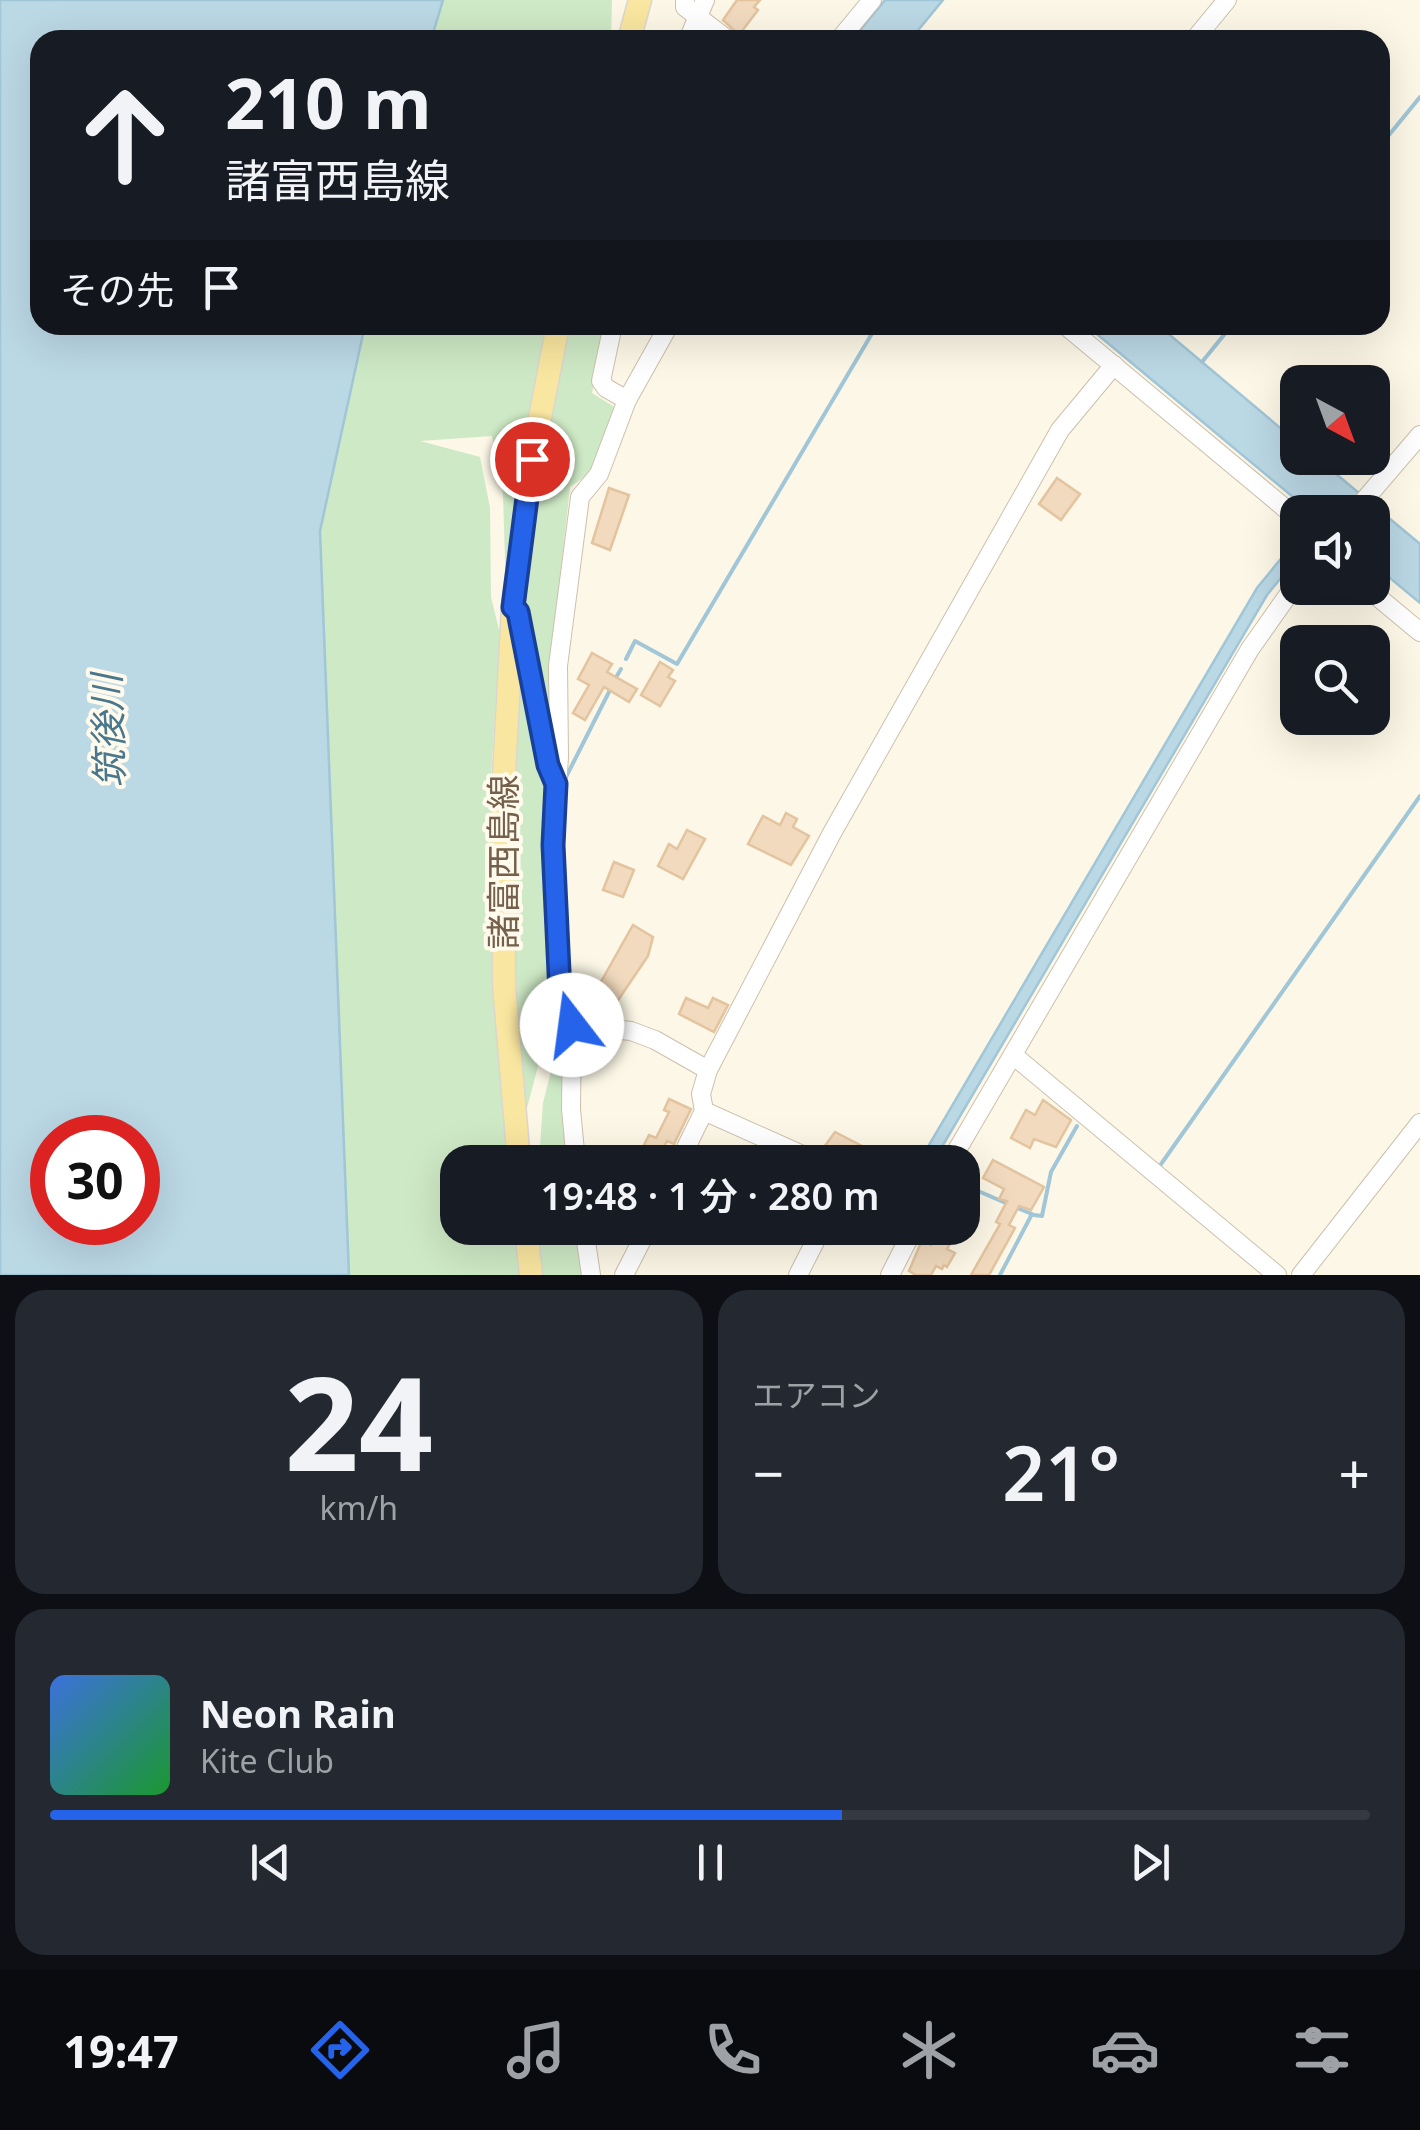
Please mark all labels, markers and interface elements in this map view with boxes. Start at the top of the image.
text: 210 m [225,54,432,150]
icon: ahead [60,70,190,200]
text: 諸富西島線 [225,149,450,210]
icon: arrive [194,260,249,315]
text: その先 [60,263,174,315]
north arrow [1280,365,1390,475]
map controls [1280,365,1390,735]
pin [490,417,575,502]
icon: arrive [505,432,560,487]
button: sound [1280,495,1390,605]
button: search [1280,625,1390,735]
water label: 筑後川 [79,669,135,789]
street label: 諸富西島線 [479,774,526,950]
position arrow [520,973,624,1077]
speed limit sign: 30 [30,1115,160,1245]
text: 19:48 · 1 分 · 280 m [540,1169,880,1221]
text: 24 [284,1332,433,1509]
text: エアコン [753,1373,881,1416]
text: 21° [1002,1421,1120,1523]
text: − [753,1435,784,1510]
text: + [1339,1435,1370,1510]
text: km/h [319,1486,398,1529]
text: Neon Rain [200,1687,396,1739]
text: Kite Club [200,1739,334,1782]
icon: previous [243,1835,298,1890]
icon: pause [683,1835,738,1890]
icon: next [1123,1835,1178,1890]
icon: directions [305,2015,375,2085]
icon: music [501,2015,571,2085]
icon: phone [698,2015,768,2085]
icon: climate [894,2015,964,2085]
icon: car [1090,2015,1160,2085]
icon: filters [1287,2015,1357,2085]
text: 19:47 [63,2020,179,2081]

